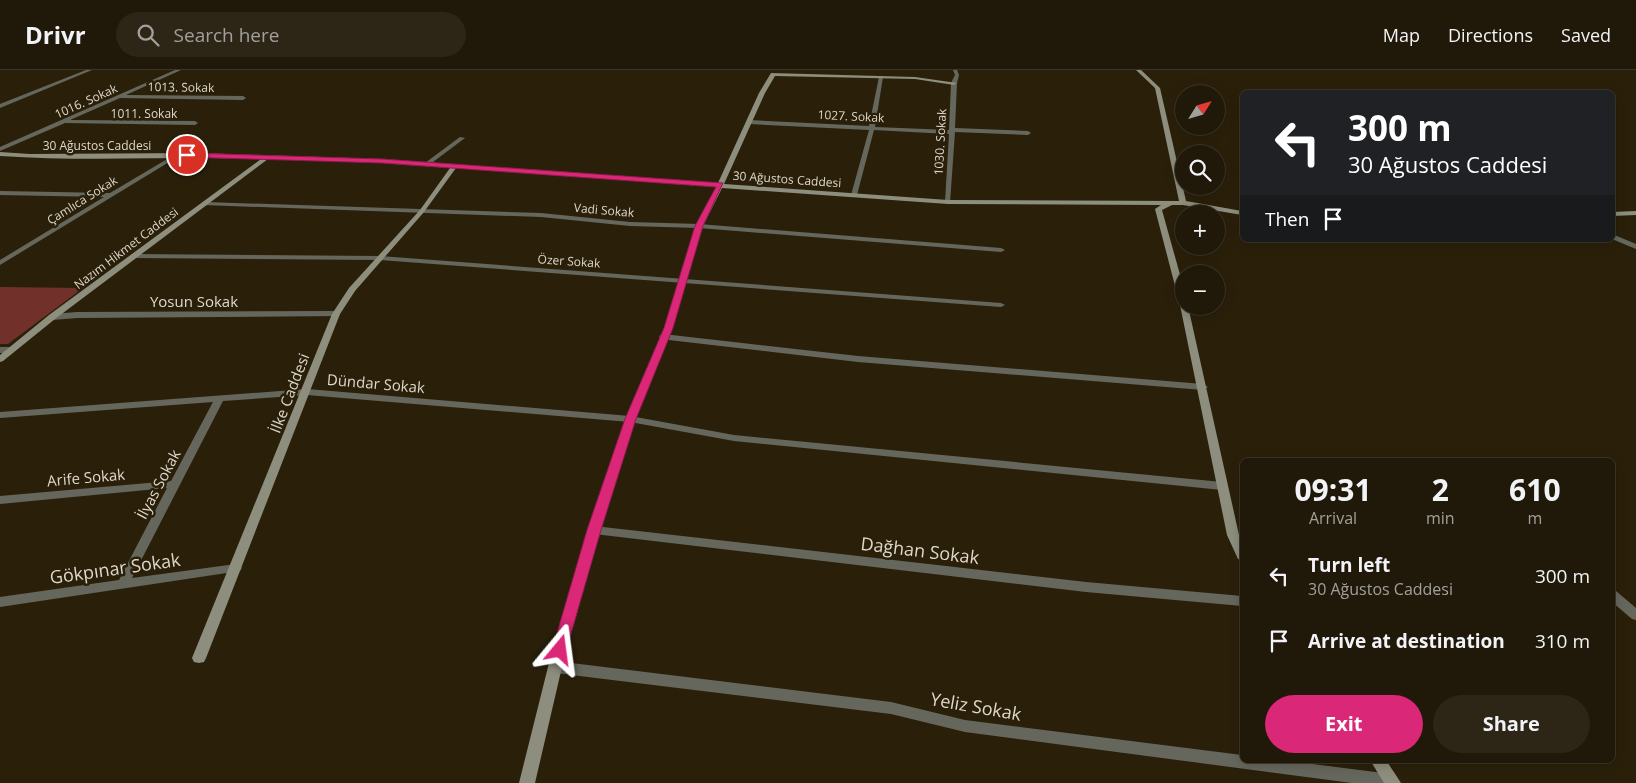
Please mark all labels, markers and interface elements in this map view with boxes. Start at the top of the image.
search box [116,12,466,57]
text: Drivr [25,18,86,51]
icon: search [134,21,162,49]
text: Search here [174,22,279,48]
text: Map [1383,23,1420,47]
text: Directions [1448,23,1533,47]
text: Saved [1561,23,1611,47]
street label: 1013. Sokak [147,78,215,96]
street label: 1016. Sokak [52,79,121,122]
north arrow [1175,85,1225,135]
map controls [1175,85,1225,315]
text: 300 m [1348,104,1452,151]
street label: 1011. Sokak [111,105,178,122]
street label: 1027. Sokak [817,106,885,126]
street label: 1030. Sokak [930,108,950,176]
icon: left [1265,110,1330,175]
pin [166,134,208,176]
street label: 30 Ağustos Caddesi [43,137,151,154]
icon: arrive [173,141,201,169]
button: search [1175,145,1225,195]
text: 30 Ağustos Caddesi [1348,149,1547,179]
street label: 30 Ağustos Caddesi [732,167,842,191]
street label: Çamlıca Sokak [44,171,121,228]
street label: Vadi Sokak [573,199,636,221]
street label: Nazım Hikmet Caddesi [70,203,182,293]
button: + [1175,205,1225,255]
icon: arrive [1319,205,1347,233]
text: Then [1265,206,1309,232]
street label: Özer Sokak [537,250,602,272]
button: − [1175,265,1225,315]
street label: Yosun Sokak [150,291,238,311]
street label: İlke Caddesi [265,350,313,436]
street label: Dündar Sokak [326,369,426,397]
street label: İlyas Sokak [131,446,185,522]
street label: Arife Sokak [46,464,126,490]
text: 09:31 [1294,469,1372,510]
text: 2 [1432,469,1449,510]
text: 610 [1509,469,1561,510]
text: Arrival [1309,507,1357,529]
text: min [1426,507,1455,529]
text: m [1527,507,1542,529]
street label: Dağhan Sokak [859,531,981,569]
street label: Gökpınar Sokak [48,547,182,589]
text: Turn left [1308,552,1390,578]
icon: left [1265,562,1293,590]
text: 300 m [1535,563,1590,589]
text: 30 Ağustos Caddesi [1308,578,1453,600]
position arrow [533,623,585,675]
icon: arrive [1265,627,1293,655]
text: Arrive at destination [1308,628,1505,654]
text: 310 m [1535,628,1590,654]
street label: Yeliz Sokak [929,686,1024,726]
button: Exit [1265,695,1423,753]
button: Share [1433,695,1590,753]

